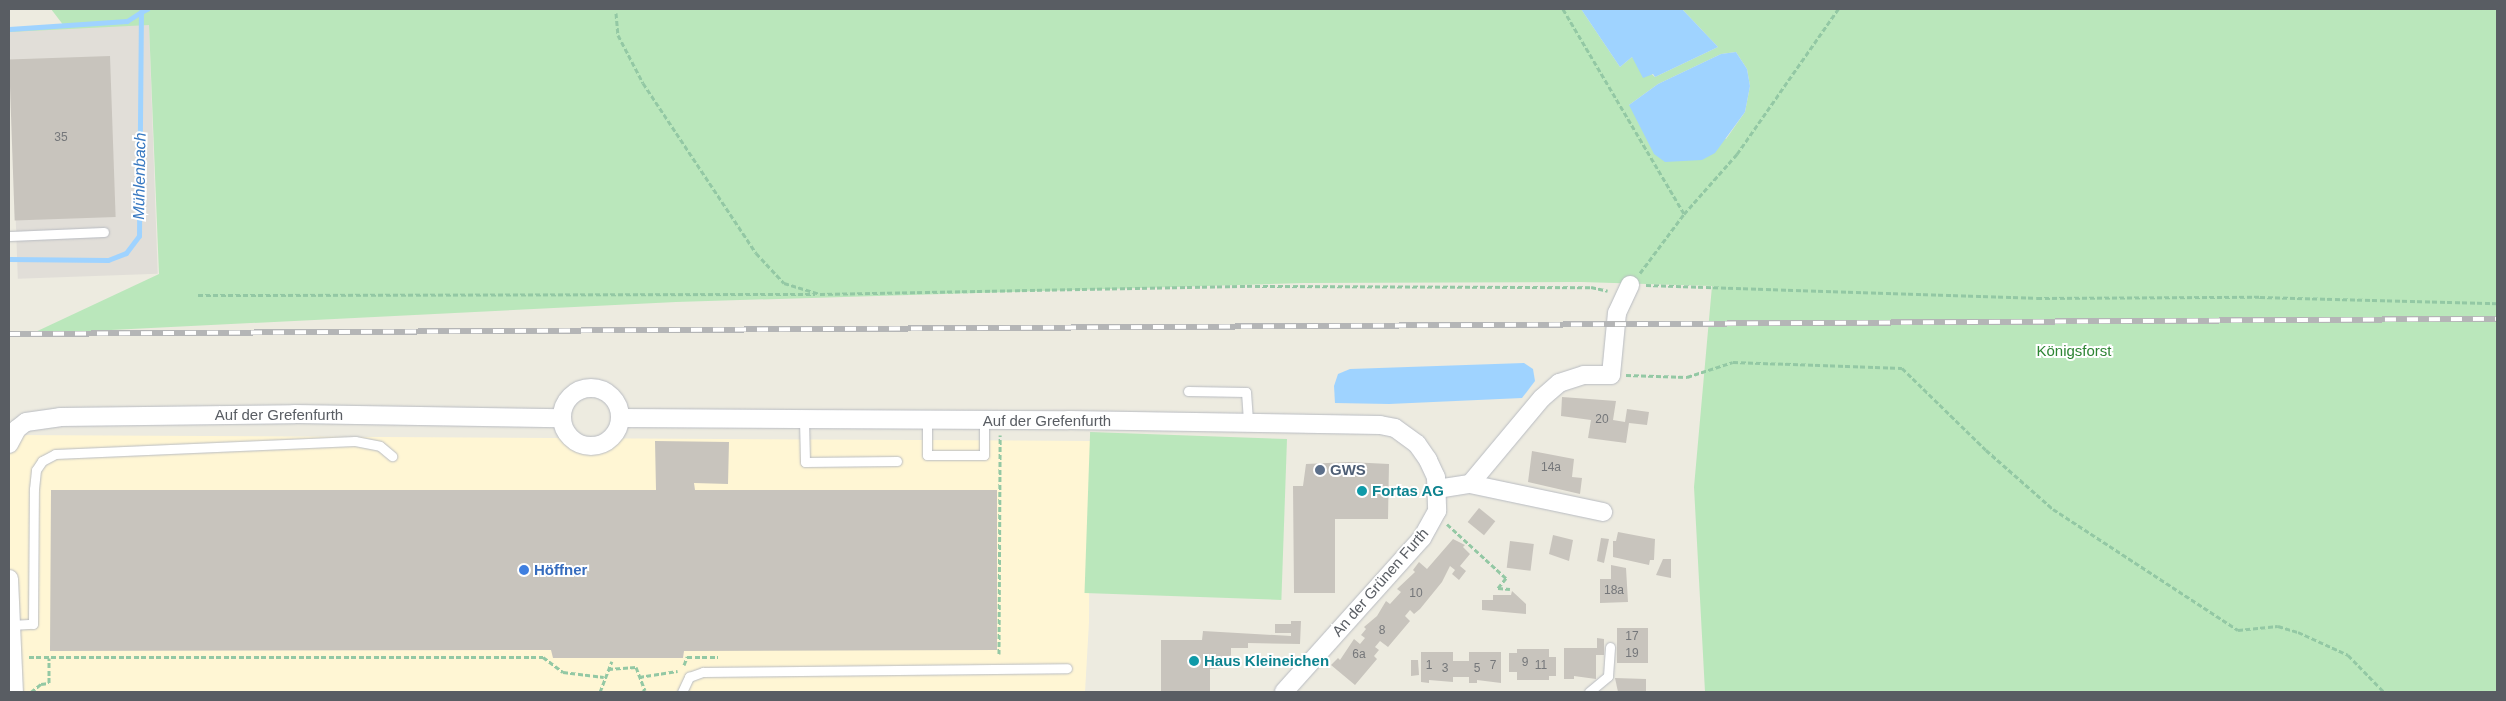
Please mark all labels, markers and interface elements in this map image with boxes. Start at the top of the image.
house number: 35 [54,131,68,145]
water label: Mühlenbach [130,132,150,220]
park label: Königsforst [2036,342,2112,360]
street label: Auf der Grefenfurth [215,406,343,424]
street label: Auf der Grefenfurth [983,412,1111,430]
house number: 20 [1595,413,1609,427]
place label: GWS [1330,461,1366,479]
house number: 14a [1541,461,1561,475]
marker: GWS [1314,464,1326,476]
place label: Fortas AG [1372,482,1445,500]
marker: Fortas AG [1356,485,1368,497]
street label: An der Grünen Furth [1328,524,1432,640]
place label: Höffner [534,561,587,579]
marker: Höffner [518,564,530,576]
house number: 18a [1604,584,1624,598]
house number: 10 [1409,587,1423,601]
house number: 8 [1379,624,1385,638]
house number: 17 [1625,630,1639,644]
house number: 19 [1625,647,1639,661]
house number: 6a [1352,648,1366,662]
place label: Haus Kleineichen [1204,652,1329,670]
marker: Haus Kleineichen [1188,655,1200,667]
house number: 9 [1522,656,1528,670]
house number: 1 [1426,659,1432,673]
house number: 7 [1490,659,1496,673]
house number: 11 [1535,659,1547,673]
house number: 3 [1442,662,1448,676]
house number: 5 [1474,662,1480,676]

